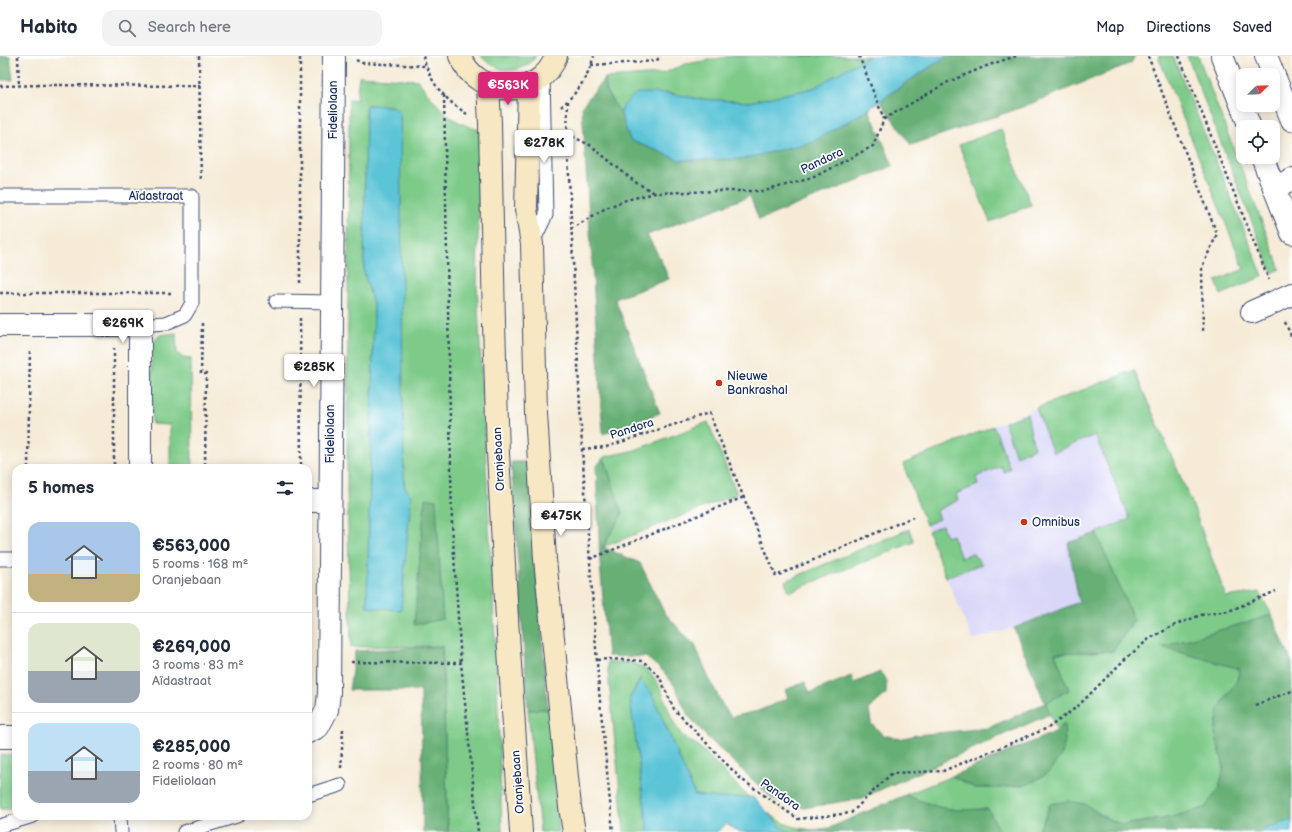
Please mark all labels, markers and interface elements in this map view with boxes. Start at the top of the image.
search box [102,10,382,46]
text: Habito [20,16,78,39]
icon: search [116,17,138,39]
text: Search here [148,18,231,37]
text: Map [1096,19,1124,36]
text: Directions [1146,19,1211,36]
text: Saved [1233,19,1272,36]
north arrow [1236,68,1280,112]
map controls [1236,68,1280,164]
pin: €563K [480,72,536,106]
text: €563K [487,77,529,93]
street label: Fideliolaan [326,80,341,140]
button: locate [1236,120,1280,164]
pin: €278K [516,130,572,164]
text: €278K [523,135,565,151]
street label: Pandora [798,145,846,177]
street label: Aïdastraat [129,189,184,204]
pin: €269K [95,310,151,344]
text: €269K [102,315,144,331]
pin: €285K [286,354,342,388]
text: €285K [293,359,335,375]
place label: Nieuwe Bankrashal [727,369,788,398]
marker: Nieuwe Bankrashal [714,378,724,388]
street label: Fideliolaan [323,404,338,464]
street label: Pandora [608,415,656,443]
street label: Oranjebaan [490,426,508,491]
icon: filters [274,477,296,499]
text: 5 homes [28,478,94,498]
pin: €475K [533,503,589,537]
text: €475K [541,508,581,524]
place label: Omnibus [1032,515,1080,530]
marker: Omnibus [1019,517,1029,527]
text: €563,000 [152,536,230,556]
icon: home [60,538,108,586]
text: 5 rooms · 168 m² [152,556,248,572]
text: Oranjebaan [152,572,221,588]
text: €269,000 [152,637,231,657]
icon: home [60,639,108,687]
text: 3 rooms · 83 m² [152,657,244,673]
text: Aïdastraat [152,673,211,689]
text: €285,000 [152,737,231,757]
icon: home [60,739,108,787]
street label: Oranjebaan [508,749,528,814]
text: 2 rooms · 80 m² [152,757,243,773]
text: Fideliolaan [152,773,216,789]
street label: Pandora [757,776,803,814]

